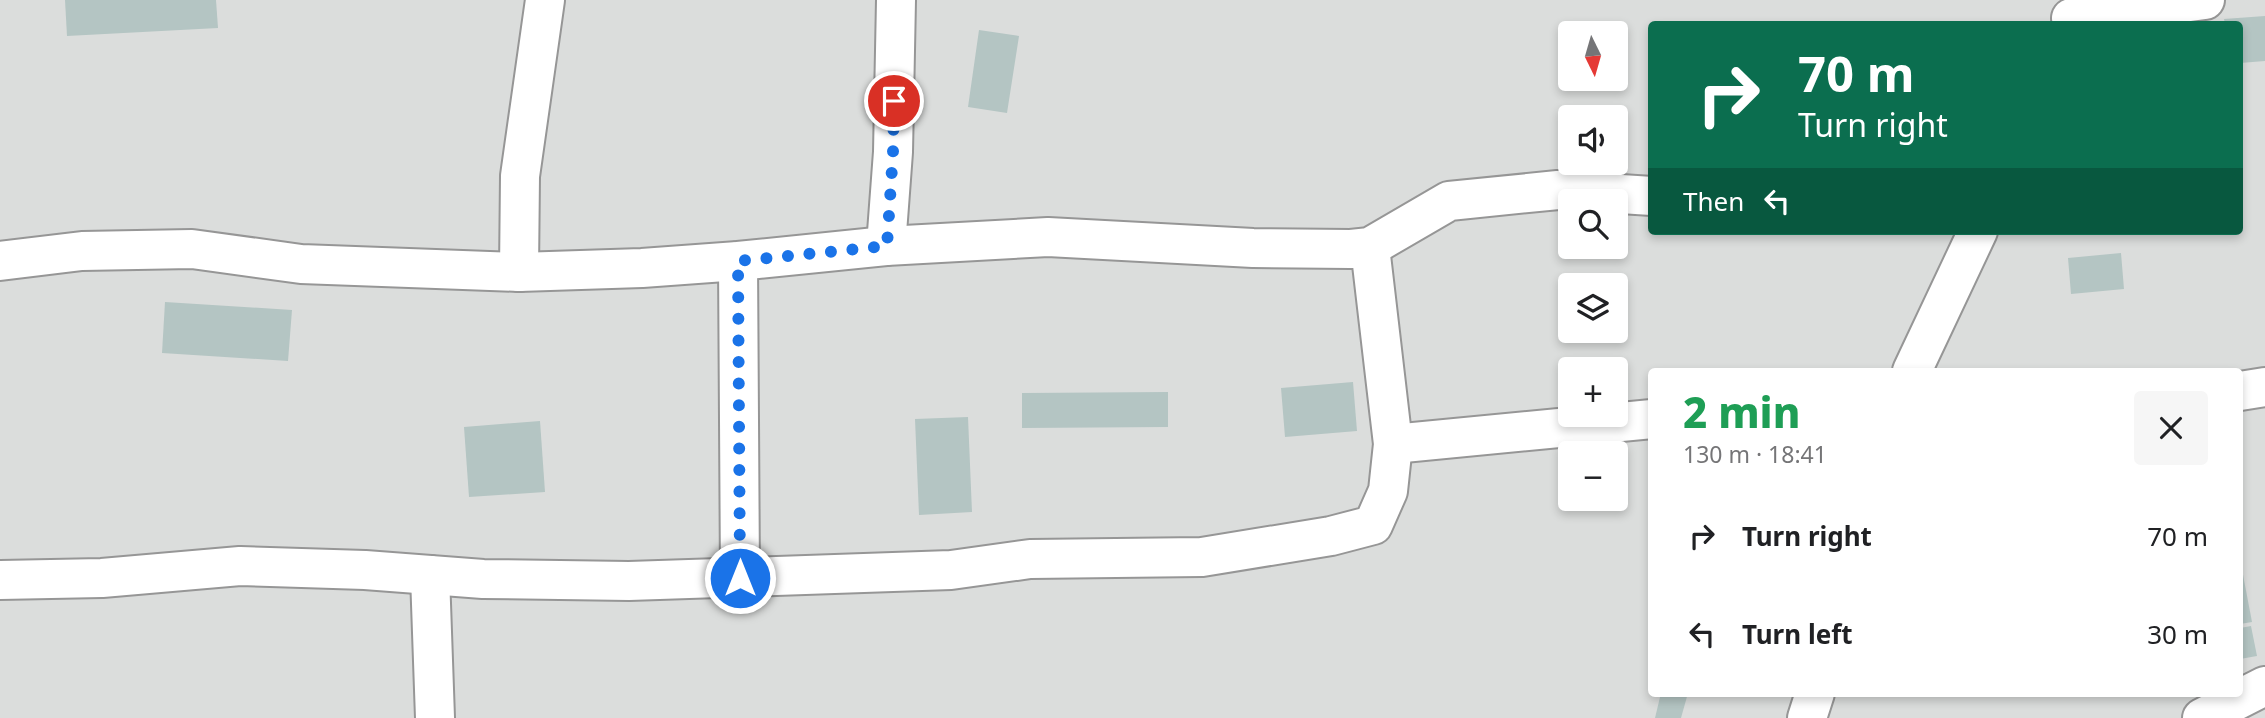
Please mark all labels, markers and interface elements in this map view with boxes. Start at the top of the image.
north arrow [1558,21,1628,91]
map controls [1558,21,1628,511]
text: 70 m [1798,40,1915,106]
icon: right [1683,49,1774,140]
pin [864,71,924,131]
icon: arrive [875,82,913,120]
text: Turn right [1798,103,1948,146]
button: sound [1558,105,1628,175]
icon: left [1758,182,1796,220]
text: Then [1683,183,1744,219]
button: search [1558,189,1628,259]
button: layers [1558,273,1628,343]
button: + [1558,357,1628,427]
text: 2 min [1683,383,1800,440]
button: close [2134,391,2208,465]
text: 130 m · 18:41 [1683,438,1827,470]
button: − [1558,441,1628,511]
icon: right [1683,517,1721,555]
text: Turn right [1742,518,1872,554]
text: 70 m [2147,518,2208,554]
position arrow [703,541,777,615]
icon: left [1683,615,1721,653]
text: Turn left [1742,616,1853,652]
text: 30 m [2147,616,2208,652]

